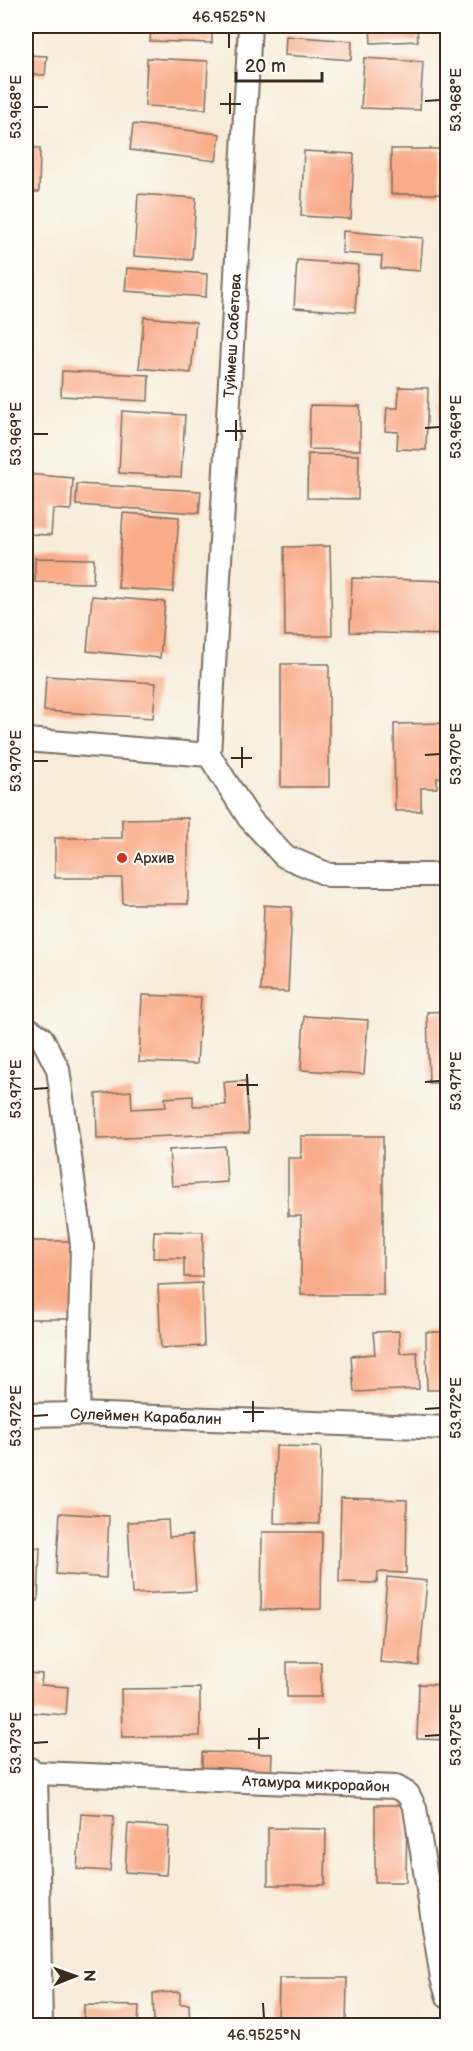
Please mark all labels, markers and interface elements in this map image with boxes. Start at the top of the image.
text: 46.9525°N [192,8,266,27]
scale bar [236,45,322,83]
text: 20 m [245,56,286,77]
text: 53.968°E [447,68,466,132]
text: 53.968°E [7,75,26,139]
street label: Туймеш Сабетова [220,273,246,399]
text: 53.969°E [447,395,466,459]
text: 53.969°E [7,402,26,466]
text: 53.970°E [447,723,466,785]
text: 53.970°E [7,730,26,792]
place label: Архив [133,849,175,868]
marker: Архив [115,851,129,865]
text: 53.971°E [447,1051,466,1111]
text: 53.971°E [7,1059,26,1119]
text: 53.972°E [447,1377,466,1439]
text: 53.972°E [7,1385,26,1447]
street label: Сулеймен Карабалин [70,1405,222,1429]
text: 53.973°E [447,1704,466,1766]
text: 53.973°E [7,1712,26,1774]
street label: Атамура микрорайон [241,1772,390,1797]
north arrow [45,1946,105,2006]
text: N [79,1970,98,1982]
text: 46.9525°N [227,2026,301,2045]

